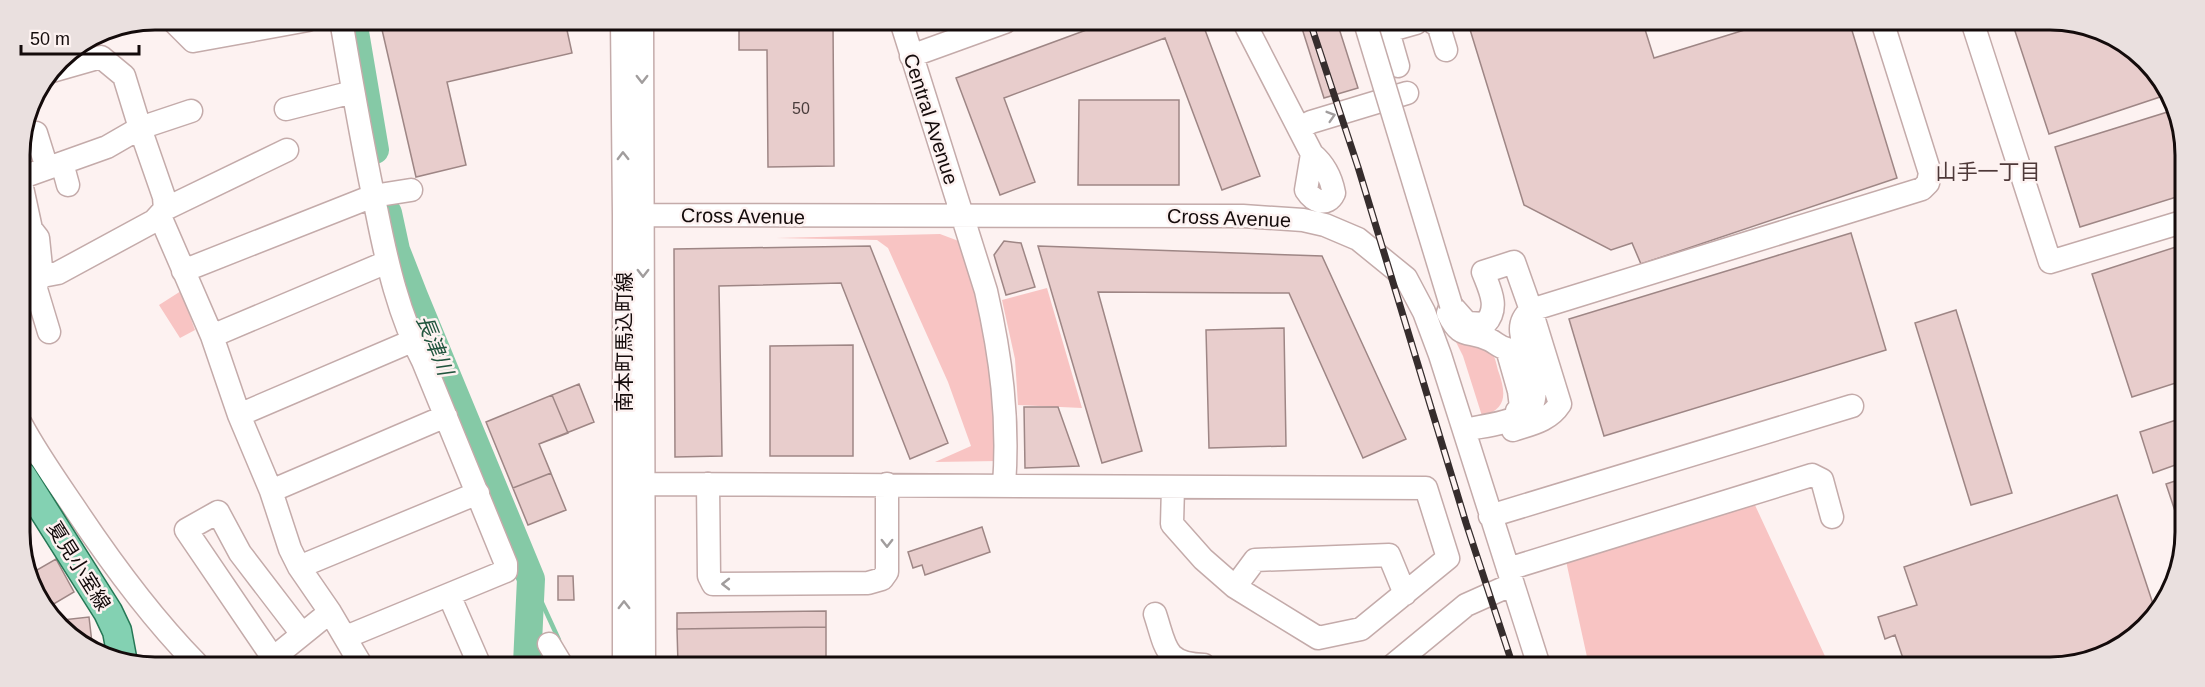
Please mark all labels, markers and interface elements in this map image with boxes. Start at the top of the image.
scale bar [21,18,140,56]
text: 50 m [30,29,70,49]
street label: Central Avenue [899,51,963,187]
one-way arrow [636,75,648,84]
house number: 50 [792,100,810,117]
one-way arrow [1325,111,1336,123]
one-way arrow [617,152,630,161]
district label: 山手一丁目 [1936,160,2041,183]
street label: Cross Avenue [681,204,805,228]
street label: Cross Avenue [1167,205,1291,231]
one-way arrow [637,269,649,278]
street label: 南本町馬込町線 [613,272,635,412]
water label: 長津川 [413,311,458,380]
street label: 夏見小室線 [43,518,115,614]
one-way arrow [881,538,893,547]
one-way arrow [721,578,730,590]
one-way arrow [618,601,630,610]

